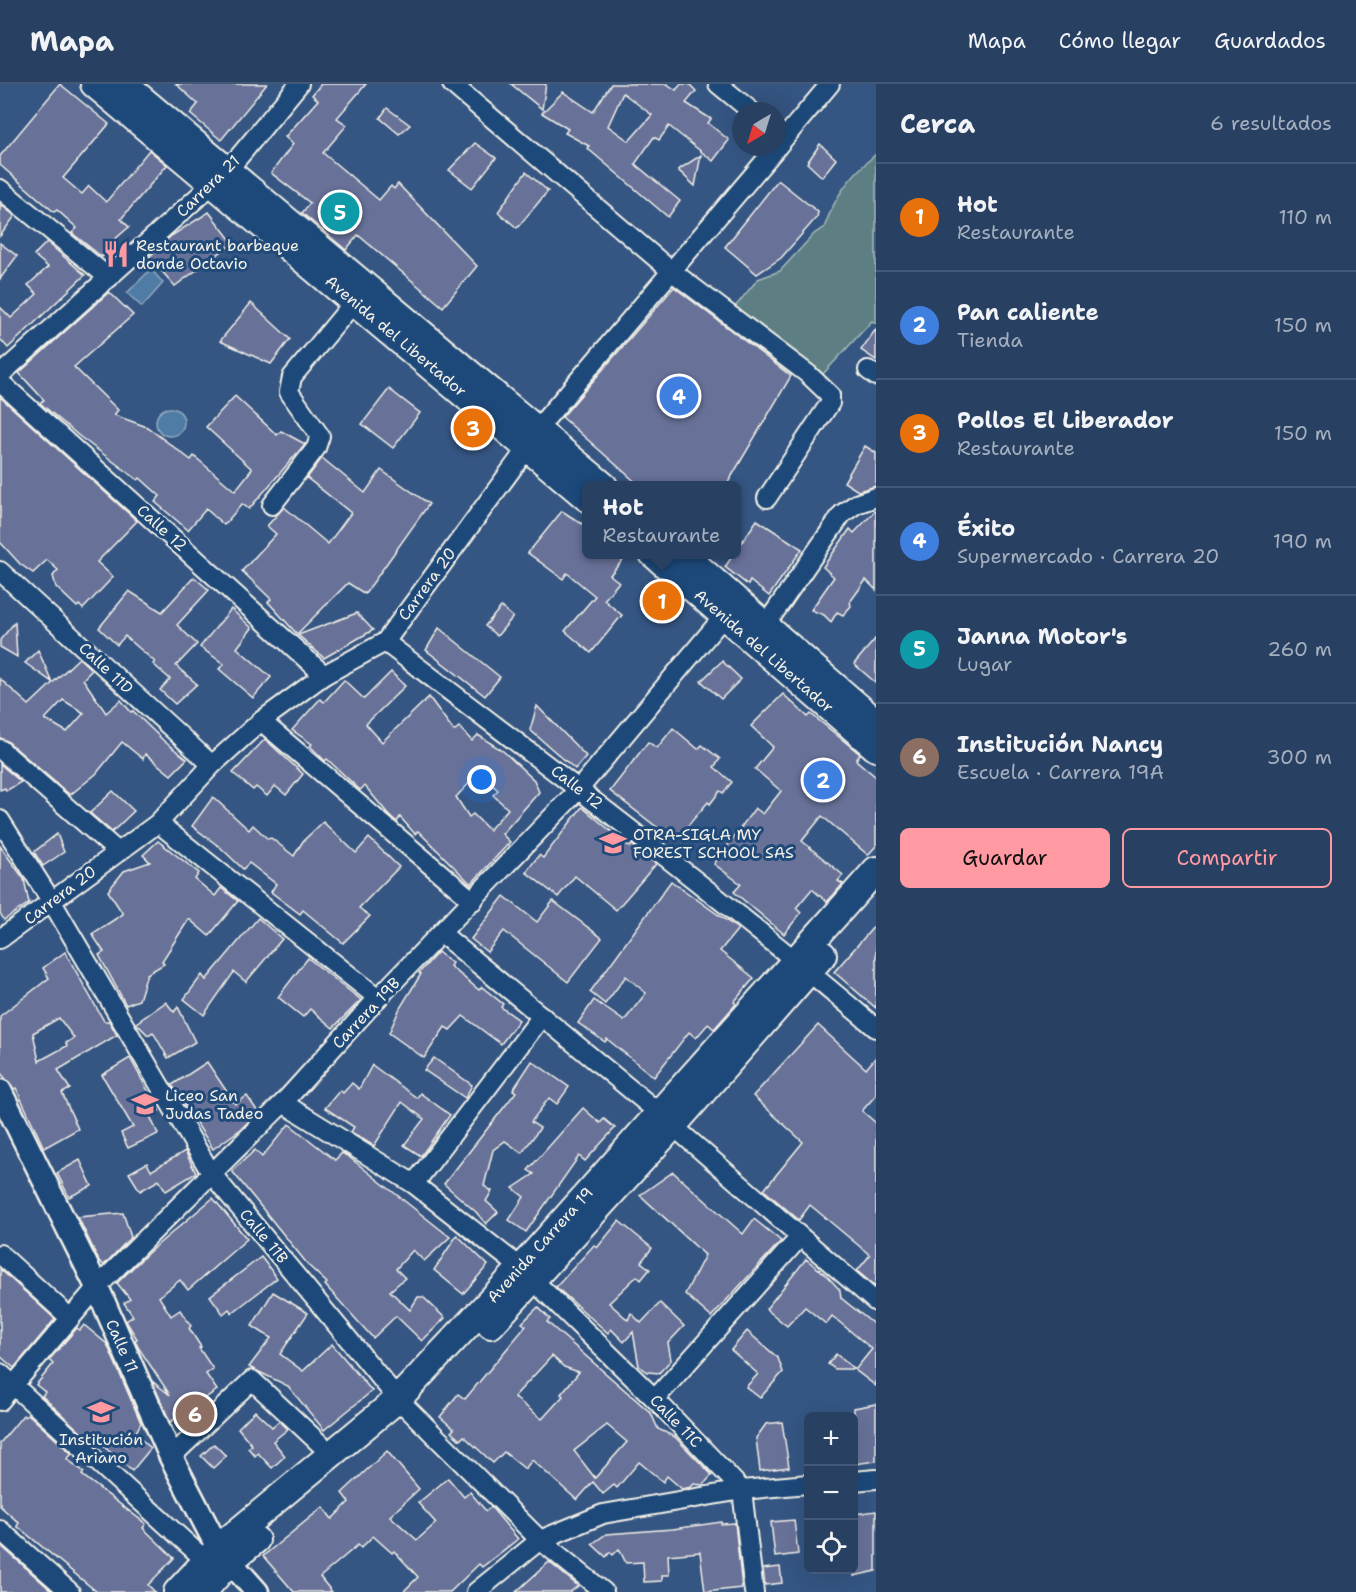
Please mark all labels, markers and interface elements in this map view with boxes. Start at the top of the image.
text: Mapa [30,22,114,60]
text: Mapa [968,27,1026,55]
text: Cómo llegar [1059,27,1181,55]
text: Guardados [1214,27,1326,55]
north arrow [732,102,786,156]
text: Cerca [900,106,975,141]
text: 6 resultados [1210,110,1332,136]
street label: Carrera 21 [172,150,244,222]
pin: 5 [320,190,360,234]
text: Hot [957,190,998,219]
text: 1 [915,204,924,230]
text: 110 m [1278,204,1332,230]
text: Restaurante [957,219,1075,245]
place label: Restaurant barbeque donde Octavio [136,235,299,274]
restaurant icon: Restaurant barbeque donde Octavio [101,239,131,269]
street label: Avenida del Libertador [321,271,471,401]
text: Pan caliente [957,298,1099,327]
text: 2 [913,312,927,338]
text: 150 m [1274,312,1332,338]
text: Tienda [957,327,1023,353]
pin: 4 [660,374,698,418]
pin: 3 [454,406,492,450]
text: Pollos El Liberador [957,406,1174,435]
text: 3 [913,420,927,446]
text: 150 m [1274,420,1332,446]
text: Restaurante [957,435,1075,461]
popup [582,481,741,559]
text: Hot [603,493,643,522]
street label: Calle 12 [132,500,192,556]
text: Éxito [957,514,1015,543]
text: Restaurante [603,522,720,548]
text: 4 [913,528,927,554]
text: 190 m [1273,528,1332,554]
street label: Carrera 20 [393,543,461,625]
text: Supermercado · Carrera 20 [957,543,1219,569]
pin: 1 [642,578,682,624]
street label: Avenida del Libertador [690,584,838,718]
text: Janna Motor's [957,622,1127,651]
text: 5 [913,636,926,662]
text: 260 m [1267,636,1332,662]
street label: Calle 11D [74,638,138,698]
text: Lugar [957,651,1013,677]
text: Institución Nancy [957,730,1163,759]
text: 6 [913,744,927,770]
text: 300 m [1266,744,1332,770]
pin: 2 [804,758,842,802]
text: Escuela · Carrera 19A [957,759,1164,785]
street label: Calle 12 [547,760,607,814]
your location [467,765,496,794]
place label: OTRA-SIGLA MY FOREST SCHOOL SAS [633,824,794,863]
school or university icon: OTRA-SIGLA MY FOREST SCHOOL SAS [598,828,628,858]
button: Guardar [900,828,1110,888]
button: Compartir [1122,828,1332,888]
street label: Carrera 20 [19,861,101,929]
street label: Carrera 19B [327,973,405,1053]
place label: Liceo San Judas Tadeo [165,1085,263,1124]
school or university icon: Liceo San Judas Tadeo [130,1089,160,1119]
street label: Avenida Carrera 19 [482,1183,598,1307]
street label: Calle 11B [235,1204,293,1268]
street label: Calle 11 [101,1316,143,1376]
street label: Calle 11C [645,1390,707,1452]
pin: 6 [176,1392,214,1436]
school or university icon: Institución Ariano [86,1397,116,1427]
map controls [804,1412,858,1574]
button: + [804,1412,858,1466]
place label: Institución Ariano [59,1429,143,1468]
button: − [804,1466,858,1520]
button: locate [804,1520,858,1574]

